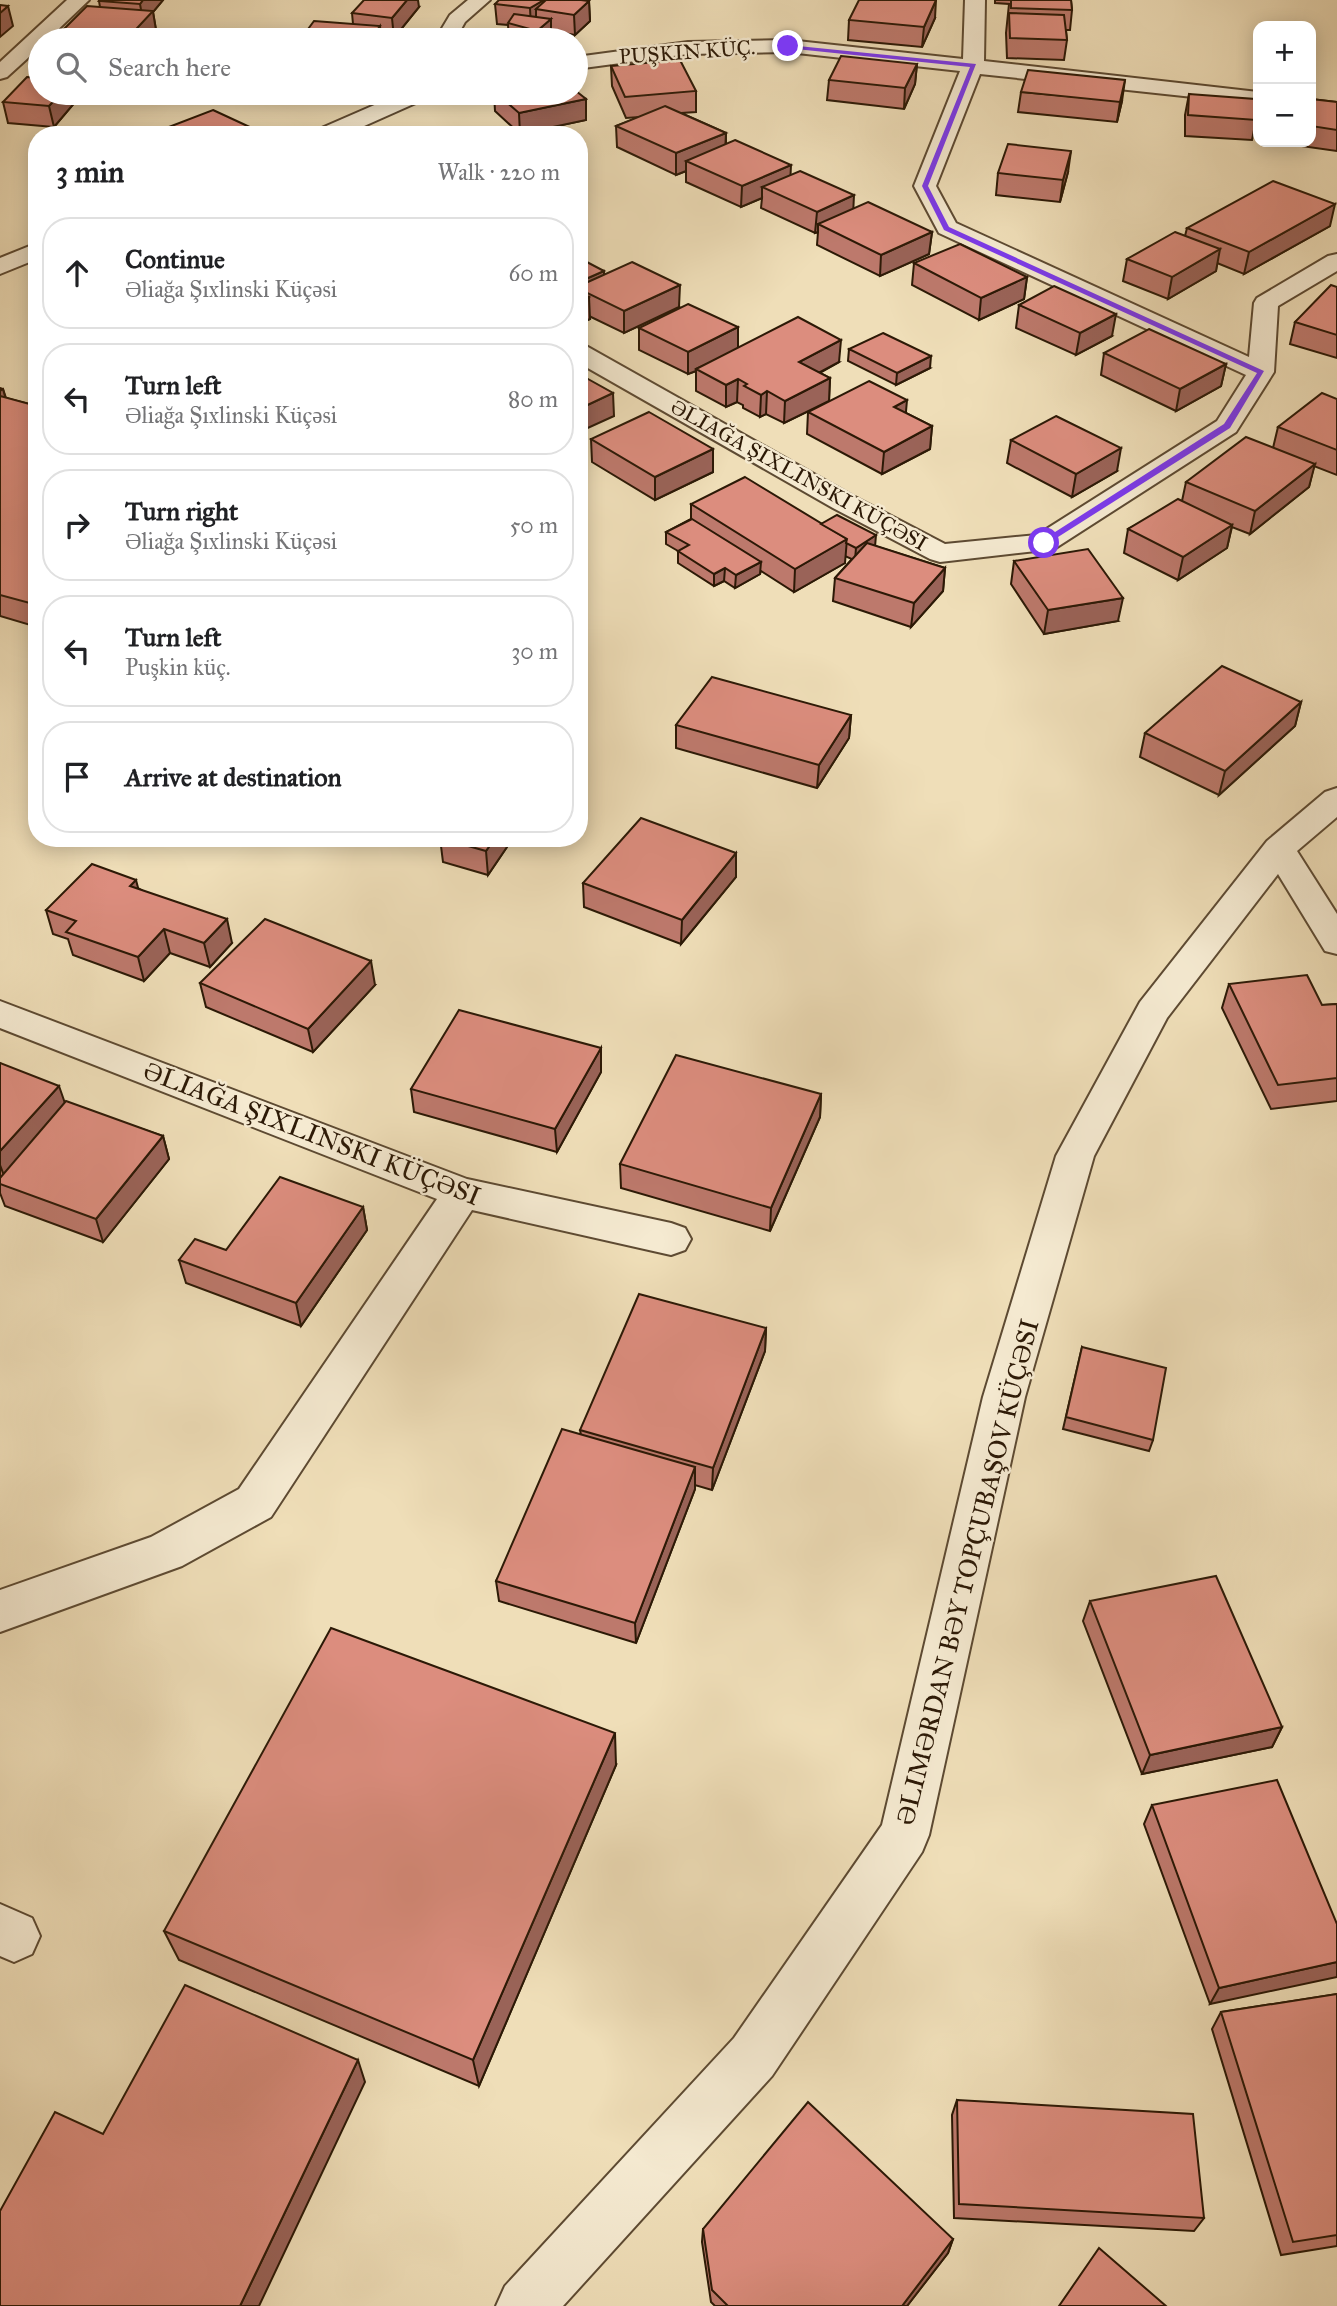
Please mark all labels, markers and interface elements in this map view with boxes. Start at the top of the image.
map controls [1253,21,1316,147]
button: + [1253,21,1316,84]
search box [28,28,588,105]
route end [772,30,803,61]
street label: PUŞKIN KÜÇ. [618,34,756,70]
icon: search [52,48,90,86]
text: Search here [108,51,231,83]
button: − [1253,84,1316,147]
text: 3 min [56,154,124,190]
text: Walk · 220 m [437,158,560,186]
text: Continue [125,243,225,275]
icon: ahead [58,254,96,292]
text: 60 m [509,259,558,287]
text: Əliağa Şıxlinski Küçəsi [125,275,337,303]
text: Turn left [125,369,221,401]
icon: left [58,380,96,418]
text: 80 m [508,385,558,413]
street label: ƏLIAĞA ŞIXLINSKI KÜÇƏSI [666,393,932,557]
text: Əliağa Şıxlinski Küçəsi [125,401,337,429]
text: Turn right [125,495,238,527]
icon: right [58,506,96,544]
text: 50 m [510,511,558,539]
text: Əliağa Şıxlinski Küçəsi [125,527,337,555]
route start [1028,527,1059,558]
text: Turn left [125,621,221,653]
icon: left [58,632,96,670]
text: 30 m [511,637,558,665]
text: Puşkin küç. [125,653,231,681]
icon: arrive [58,758,96,796]
text: Arrive at destination [125,761,342,793]
street label: ƏLIAĞA ŞIXLINSKI KÜÇƏSI [139,1054,485,1212]
street label: ƏLIMƏRDAN BƏY TOPÇUBAŞOV KÜÇƏSI [889,1316,1045,1828]

